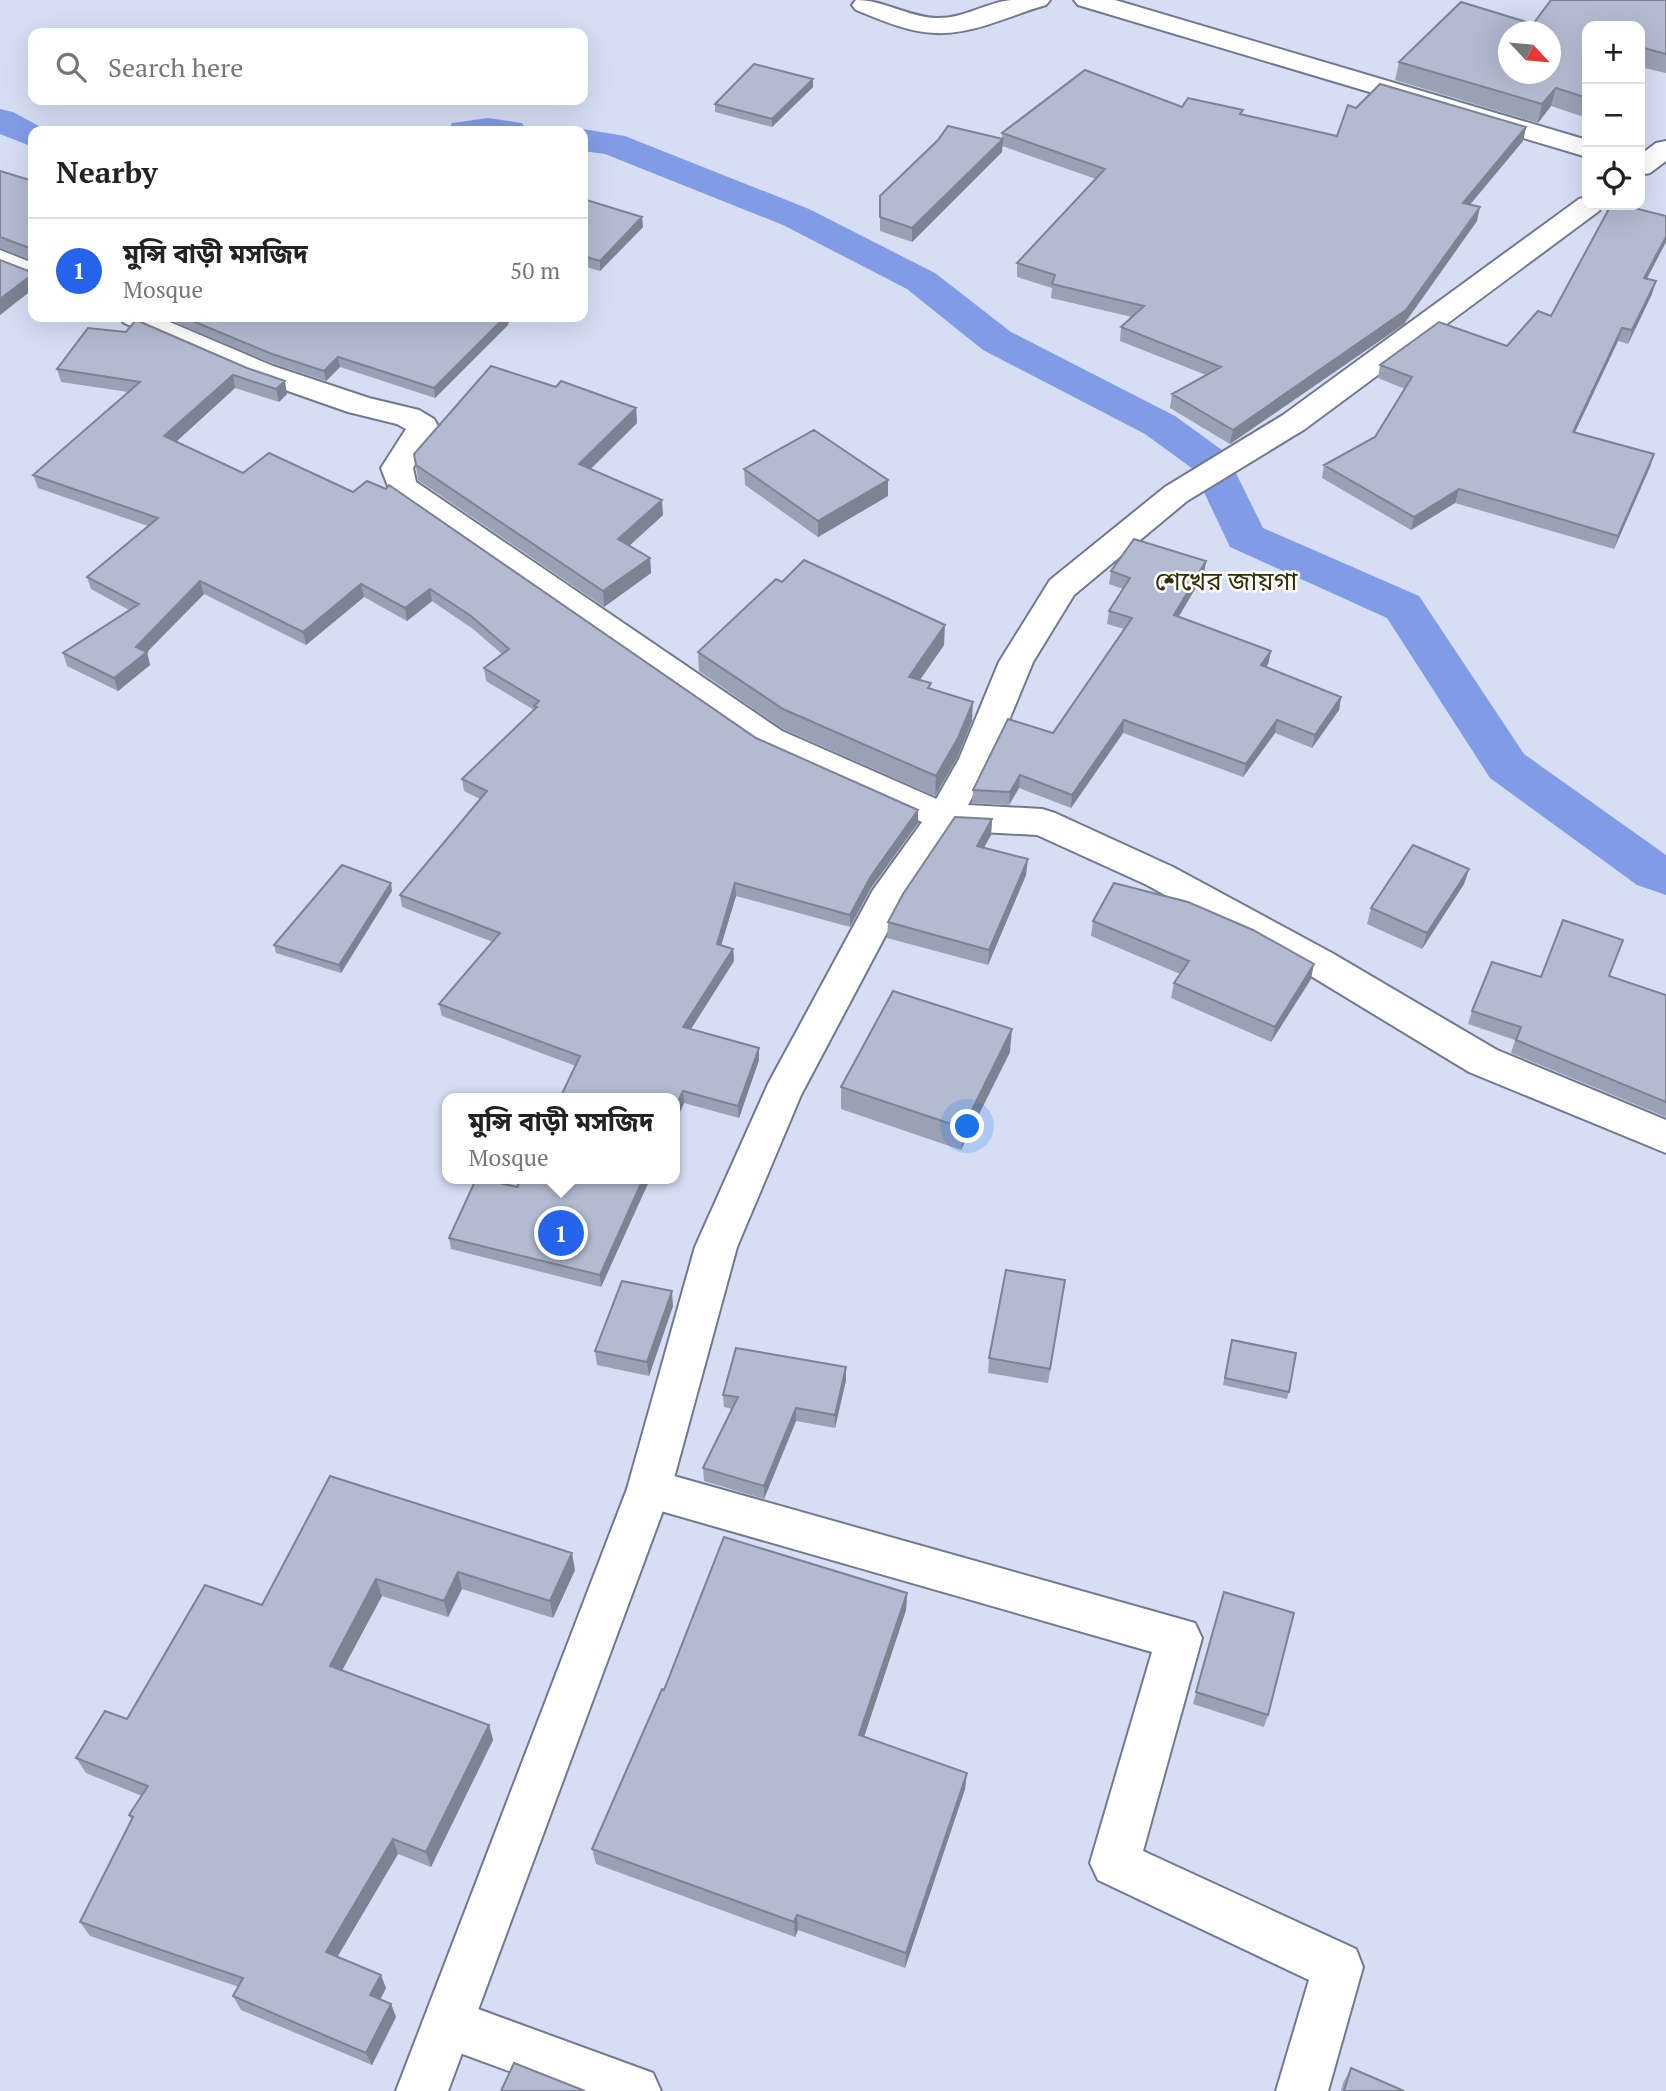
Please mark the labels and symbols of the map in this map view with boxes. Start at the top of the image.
north arrow [1498,21,1561,84]
district label: শেখের জায়গা [1155,563,1298,597]
your location [950,1109,984,1143]
pin: 1 [538,1207,584,1259]

